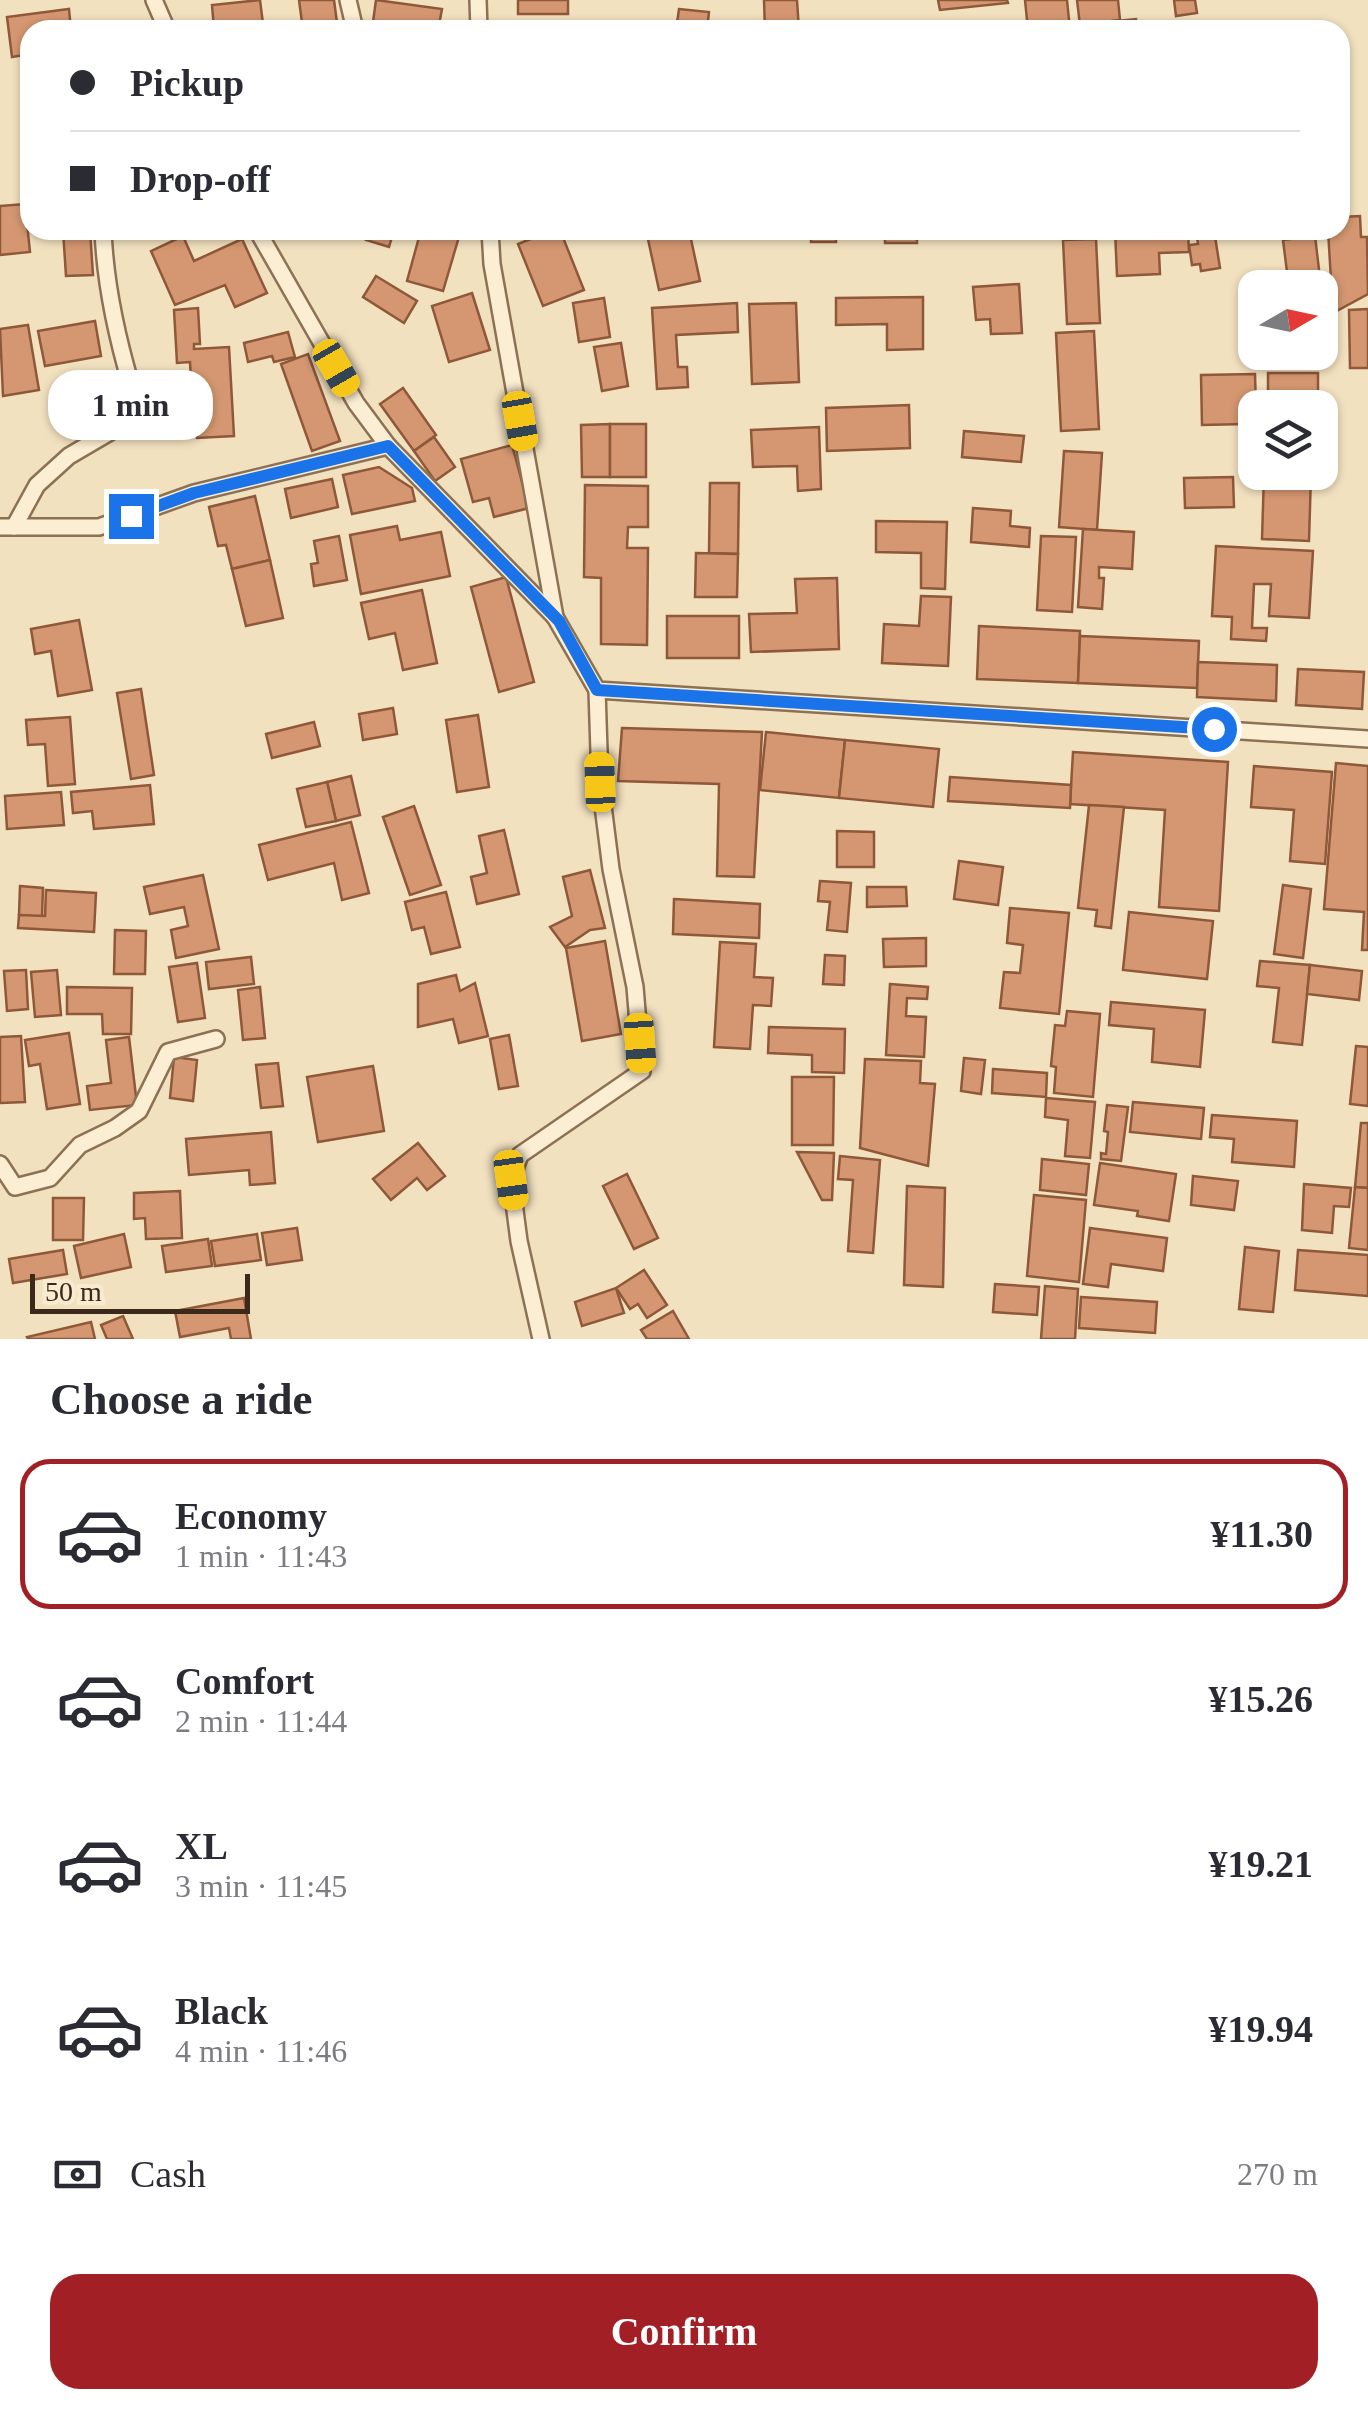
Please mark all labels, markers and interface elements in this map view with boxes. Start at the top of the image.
text: Pickup [130,62,244,104]
text: Drop-off [130,158,271,200]
north arrow [1238,270,1338,370]
map controls [1238,270,1338,490]
car [308,335,364,401]
callout: 1 min [48,371,214,441]
text: 1 min [92,387,169,423]
car [500,389,540,453]
button: layers [1238,390,1338,490]
route end [109,494,154,539]
route start [1192,707,1237,752]
car [584,751,616,813]
car [623,1012,657,1074]
car [492,1148,530,1212]
scale bar [30,1269,250,1314]
text: 50 m [45,1276,102,1307]
text: Choose a ride [50,1374,313,1424]
icon: car [55,1489,145,1579]
text: Economy [175,1495,327,1537]
text: ¥11.30 [1211,1513,1313,1555]
text: 1 min · 11:43 [175,1538,347,1574]
icon: car [55,1654,145,1744]
text: Comfort [175,1660,314,1702]
text: ¥15.26 [1209,1678,1313,1720]
text: 2 min · 11:44 [175,1703,347,1739]
icon: car [55,1819,145,1909]
text: XL [175,1825,228,1867]
text: ¥19.21 [1209,1843,1313,1885]
text: 3 min · 11:45 [175,1868,347,1904]
icon: car [55,1984,145,2074]
text: Black [175,1990,268,2032]
text: ¥19.94 [1209,2008,1313,2050]
text: 4 min · 11:46 [175,2033,347,2069]
icon: cash [50,2147,105,2202]
text: Cash [130,2153,206,2195]
text: 270 m [1237,2156,1318,2192]
button: Confirm [50,2274,1318,2389]

